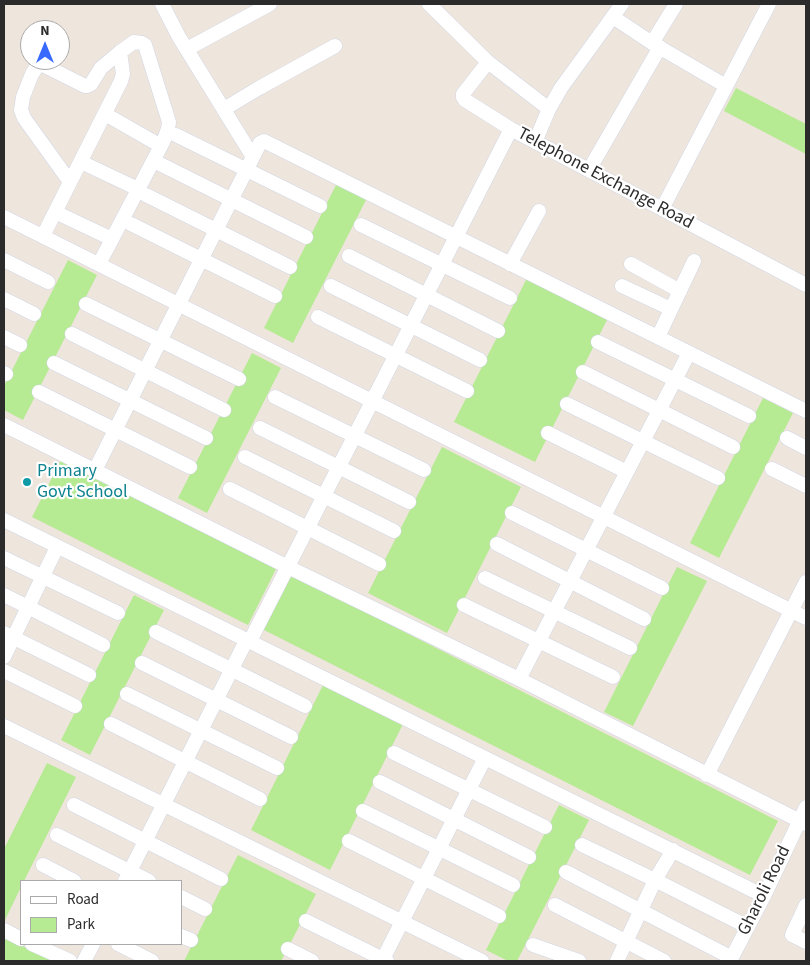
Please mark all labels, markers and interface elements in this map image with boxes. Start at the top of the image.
north arrow [20,20,70,70]
text: N [40,21,50,41]
street label: Telephone Exchange Road [513,123,697,235]
place label: Primary Govt School [37,461,128,504]
marker: Primary Govt School [21,476,33,488]
street label: Gharoli Road [734,843,796,939]
legend [20,880,182,945]
text: Road [67,889,99,910]
text: Park [67,914,95,935]

